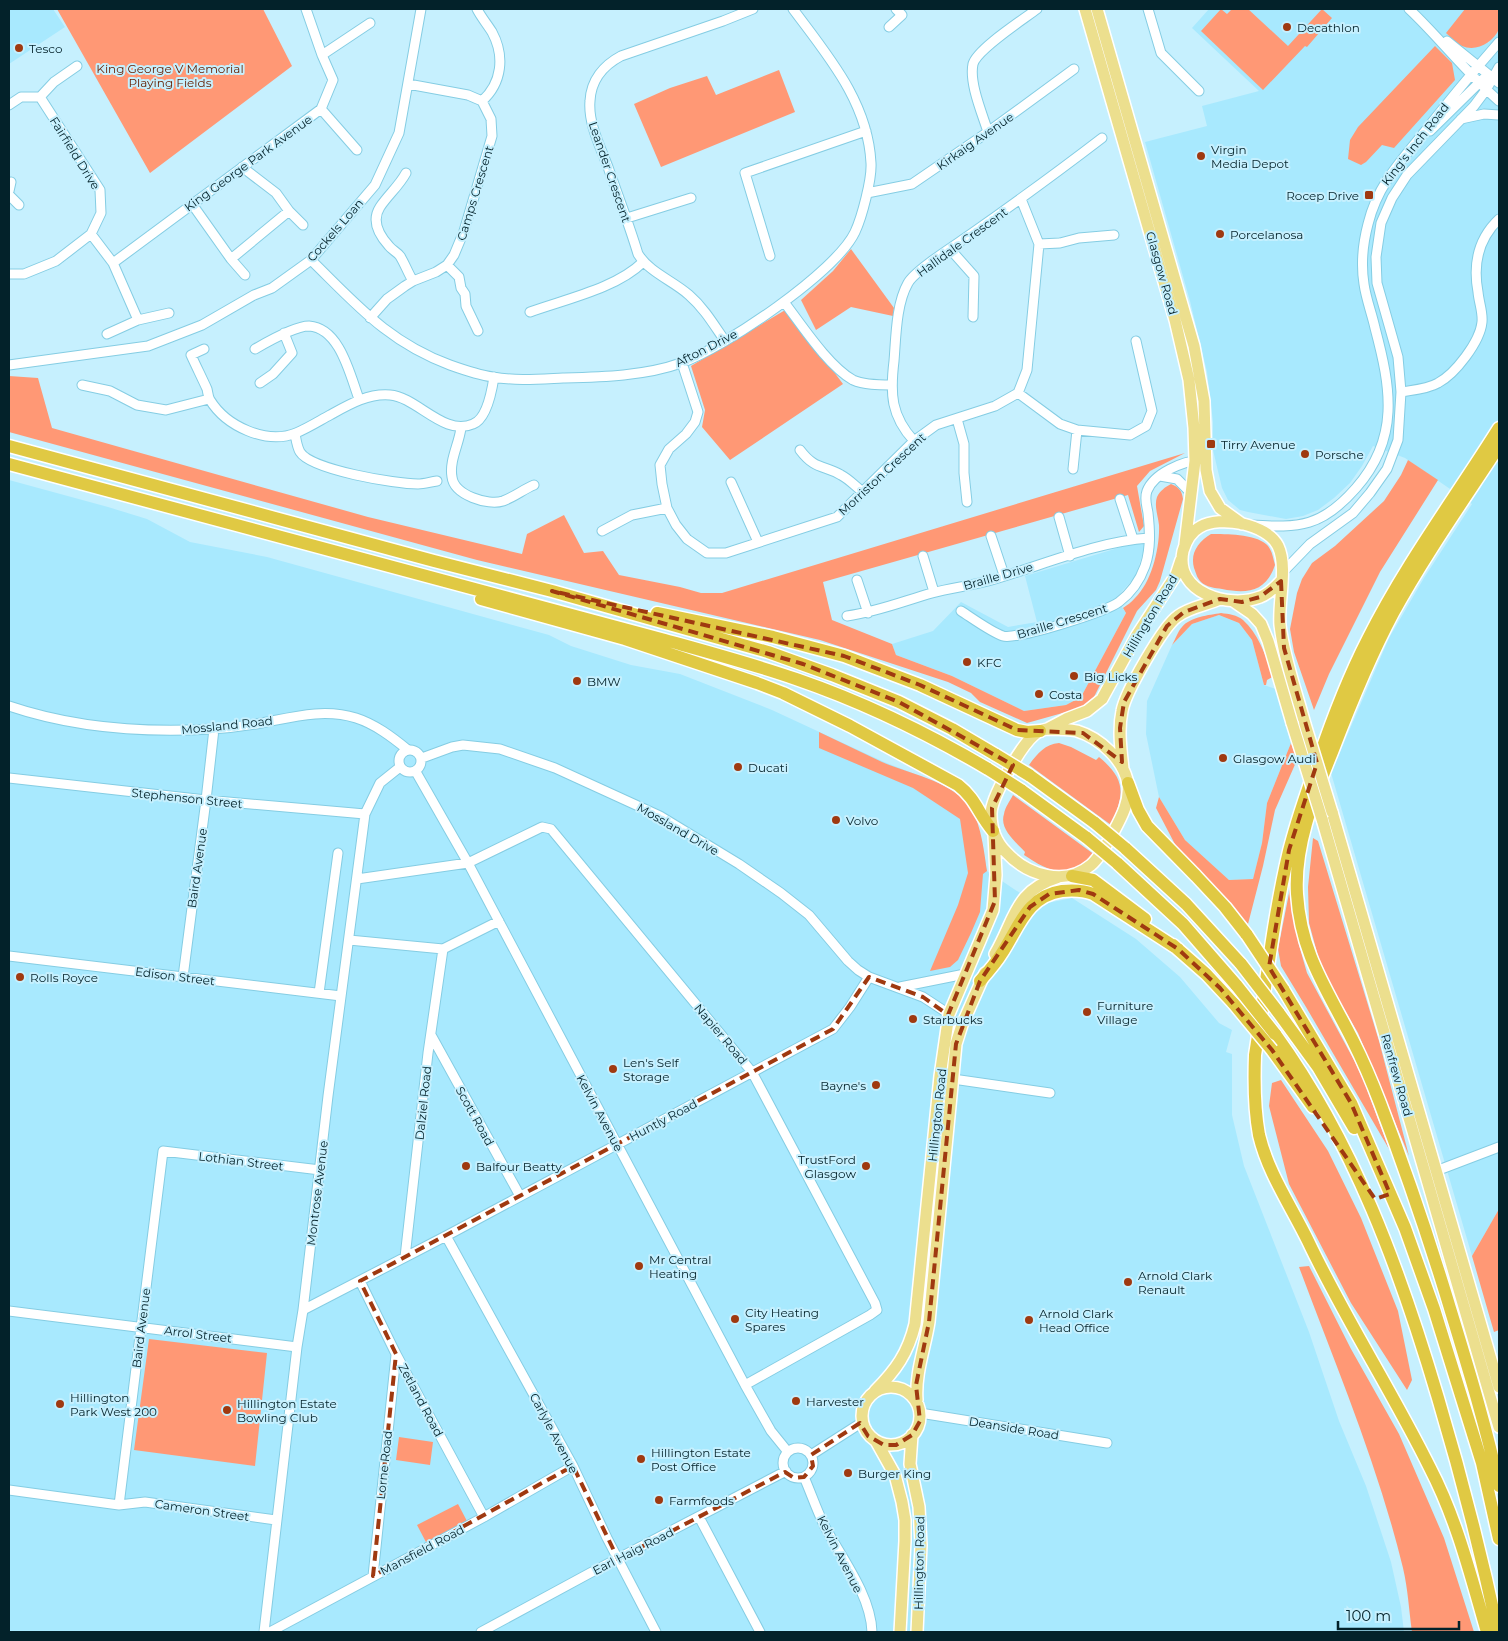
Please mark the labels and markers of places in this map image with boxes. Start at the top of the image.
place label: Decathlon [1297,20,1360,35]
marker: Decathlon [1281,21,1293,33]
place label: Tesco [29,41,63,56]
marker: Tesco [13,42,25,54]
place label: Virgin Media Depot [1211,142,1289,171]
marker: Virgin Media Depot [1195,150,1207,162]
place label: Rocep Drive [1286,188,1359,203]
marker: Rocep Drive [1363,189,1375,201]
place label: Porcelanosa [1230,227,1303,242]
marker: Porcelanosa [1214,228,1226,240]
place label: Tirry Avenue [1221,437,1296,452]
marker: Tirry Avenue [1205,438,1217,450]
place label: Porsche [1315,447,1364,462]
marker: Porsche [1299,448,1311,460]
place label: KFC [977,655,1002,670]
marker: KFC [961,656,973,668]
place label: Big Licks [1084,669,1138,684]
marker: Big Licks [1068,670,1080,682]
place label: BMW [587,674,621,689]
marker: BMW [571,675,583,687]
place label: Costa [1049,687,1082,702]
marker: Costa [1033,688,1045,700]
place label: Glasgow Audi [1233,751,1316,766]
marker: Glasgow Audi [1217,752,1229,764]
place label: Ducati [748,760,788,775]
marker: Ducati [732,761,744,773]
place label: Volvo [846,813,878,828]
marker: Volvo [830,814,842,826]
place label: Rolls Royce [30,970,98,985]
marker: Rolls Royce [14,971,26,983]
place label: Furniture Village [1097,998,1153,1027]
marker: Furniture Village [1081,1006,1093,1018]
place label: Starbucks [923,1012,983,1027]
marker: Starbucks [907,1013,919,1025]
place label: Len's Self Storage [623,1055,680,1084]
marker: Len's Self Storage [607,1063,619,1075]
place label: Bayne's [820,1078,866,1093]
marker: Bayne's [870,1079,882,1091]
place label: TrustFord Glasgow [798,1152,856,1181]
place label: Balfour Beatty [476,1159,562,1174]
marker: Balfour Beatty [460,1160,472,1172]
marker: TrustFord Glasgow [860,1160,872,1172]
place label: Mr Central Heating [649,1252,712,1281]
marker: Mr Central Heating [633,1260,645,1272]
place label: Arnold Clark Renault [1138,1268,1213,1297]
marker: Arnold Clark Renault [1122,1276,1134,1288]
place label: City Heating Spares [745,1305,819,1334]
place label: Arnold Clark Head Office [1039,1306,1114,1335]
marker: City Heating Spares [729,1313,741,1325]
marker: Arnold Clark Head Office [1023,1314,1035,1326]
place label: Hillington Park West 200 [70,1390,157,1419]
place label: Harvester [806,1394,864,1409]
marker: Harvester [790,1395,802,1407]
place label: Hillington Estate Bowling Club [237,1396,337,1425]
marker: Hillington Park West 200 [54,1398,66,1410]
marker: Hillington Estate Bowling Club [221,1404,233,1416]
place label: Hillington Estate Post Office [651,1445,751,1474]
marker: Hillington Estate Post Office [635,1453,647,1465]
place label: Burger King [858,1466,931,1481]
marker: Burger King [842,1467,854,1479]
place label: Farmfoods [669,1493,734,1508]
marker: Farmfoods [653,1494,665,1506]

